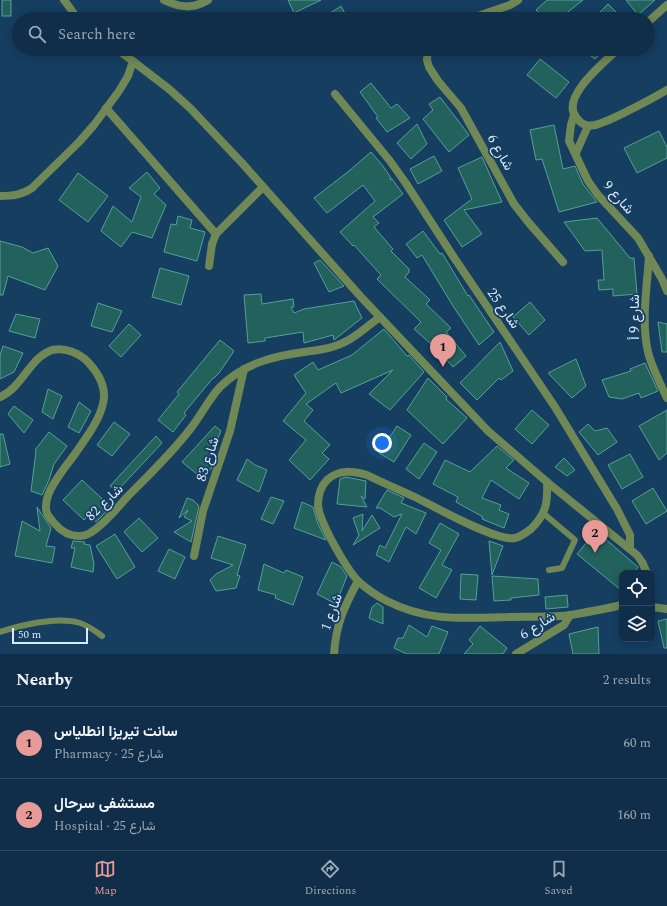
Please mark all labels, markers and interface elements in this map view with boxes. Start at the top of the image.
search box [12,12,655,56]
icon: search [26,23,48,45]
text: Search here [58,23,136,46]
street label: شارع 6 [482,130,519,174]
street label: شارع 9 [598,176,639,219]
street label: شارع 25 [482,284,525,333]
street label: شارع 9 أ [624,294,645,340]
pin: 1 [430,334,456,367]
your location [372,433,392,453]
street label: شارع 83 [190,434,225,484]
street label: شارع 82 [81,479,128,526]
pin: 2 [582,520,608,553]
map controls [619,570,655,642]
button: locate [619,570,655,606]
street label: شارع 1 [315,590,348,634]
street label: شارع 6 [515,606,559,645]
button: layers [619,606,655,642]
scale bar [12,626,88,645]
text: 50 m [18,626,41,643]
text: Nearby [16,667,72,693]
text: 2 results [603,670,651,690]
text: سانت تيريزا انطلياس [54,720,178,743]
text: 1 [25,733,33,753]
text: 60 m [624,733,651,753]
text: Pharmacy · شارع 25 [54,744,163,764]
text: مستشفى سرحال [54,792,155,815]
text: 2 [25,805,33,825]
text: 160 m [617,805,651,825]
text: Hospital · شارع 25 [54,816,155,836]
tab: Map [94,858,116,899]
tab: Directions [305,858,356,899]
tab: Saved [545,858,573,899]

